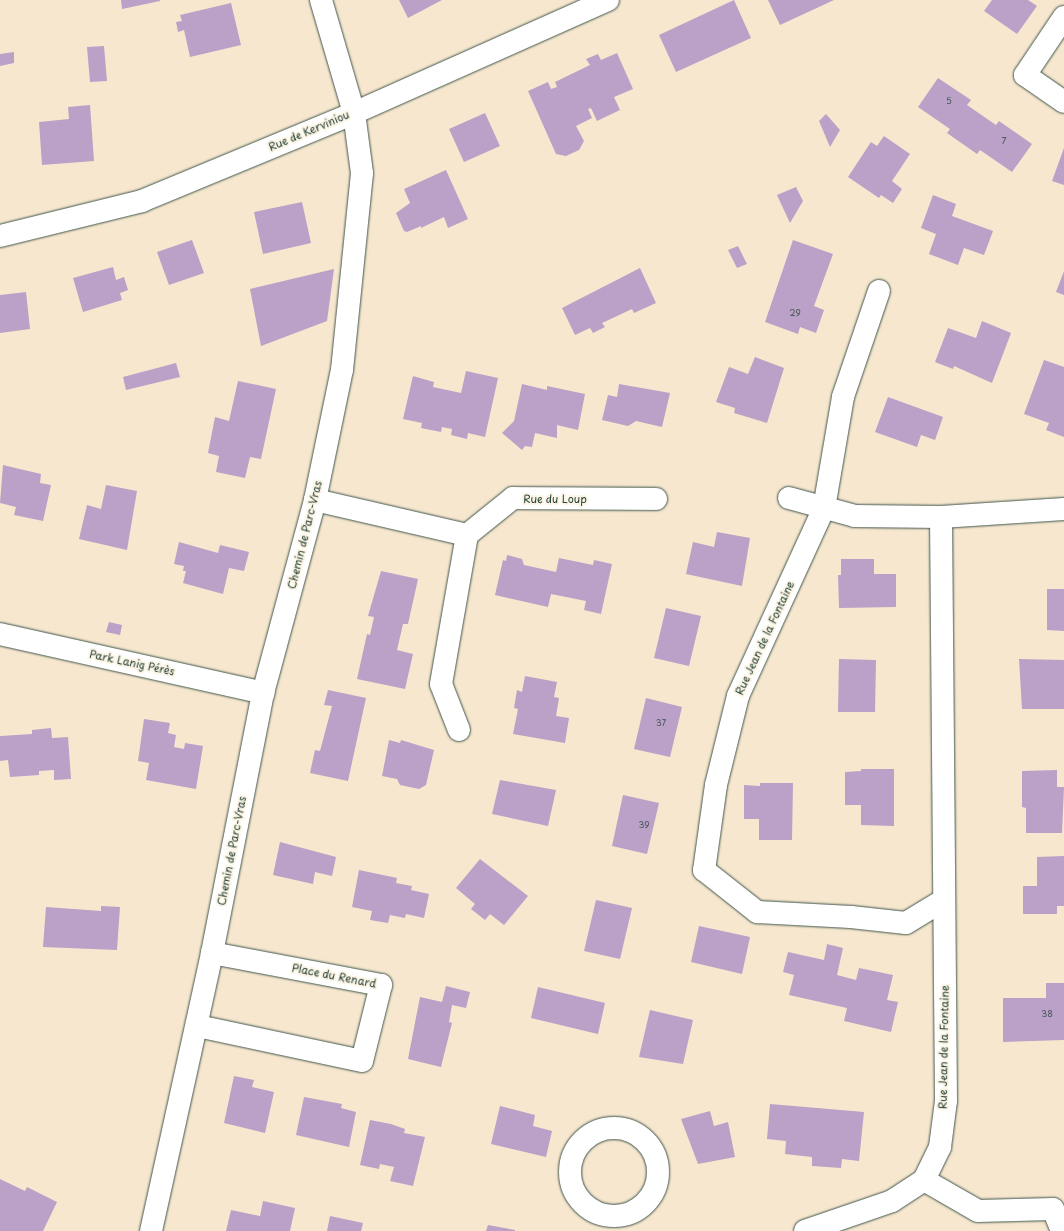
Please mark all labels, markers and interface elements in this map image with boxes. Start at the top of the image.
house number: 5 [946,95,952,105]
street label: Rue de Kerviniou [266,108,352,154]
house number: 7 [1001,135,1007,145]
house number: 29 [789,307,801,317]
street label: Chemin de Parc-Vras [285,479,325,591]
street label: Rue du Loup [522,492,588,506]
street label: Rue Jean de la Fontaine [732,577,798,699]
street label: Park Lanig Pérès [87,647,177,679]
house number: 37 [656,717,666,727]
street label: Chemin de Parc-Vras [215,795,249,907]
house number: 39 [638,819,650,829]
street label: Place du Renard [290,961,378,991]
street label: Rue Jean de la Fontaine [936,983,952,1111]
house number: 38 [1041,1008,1053,1018]

